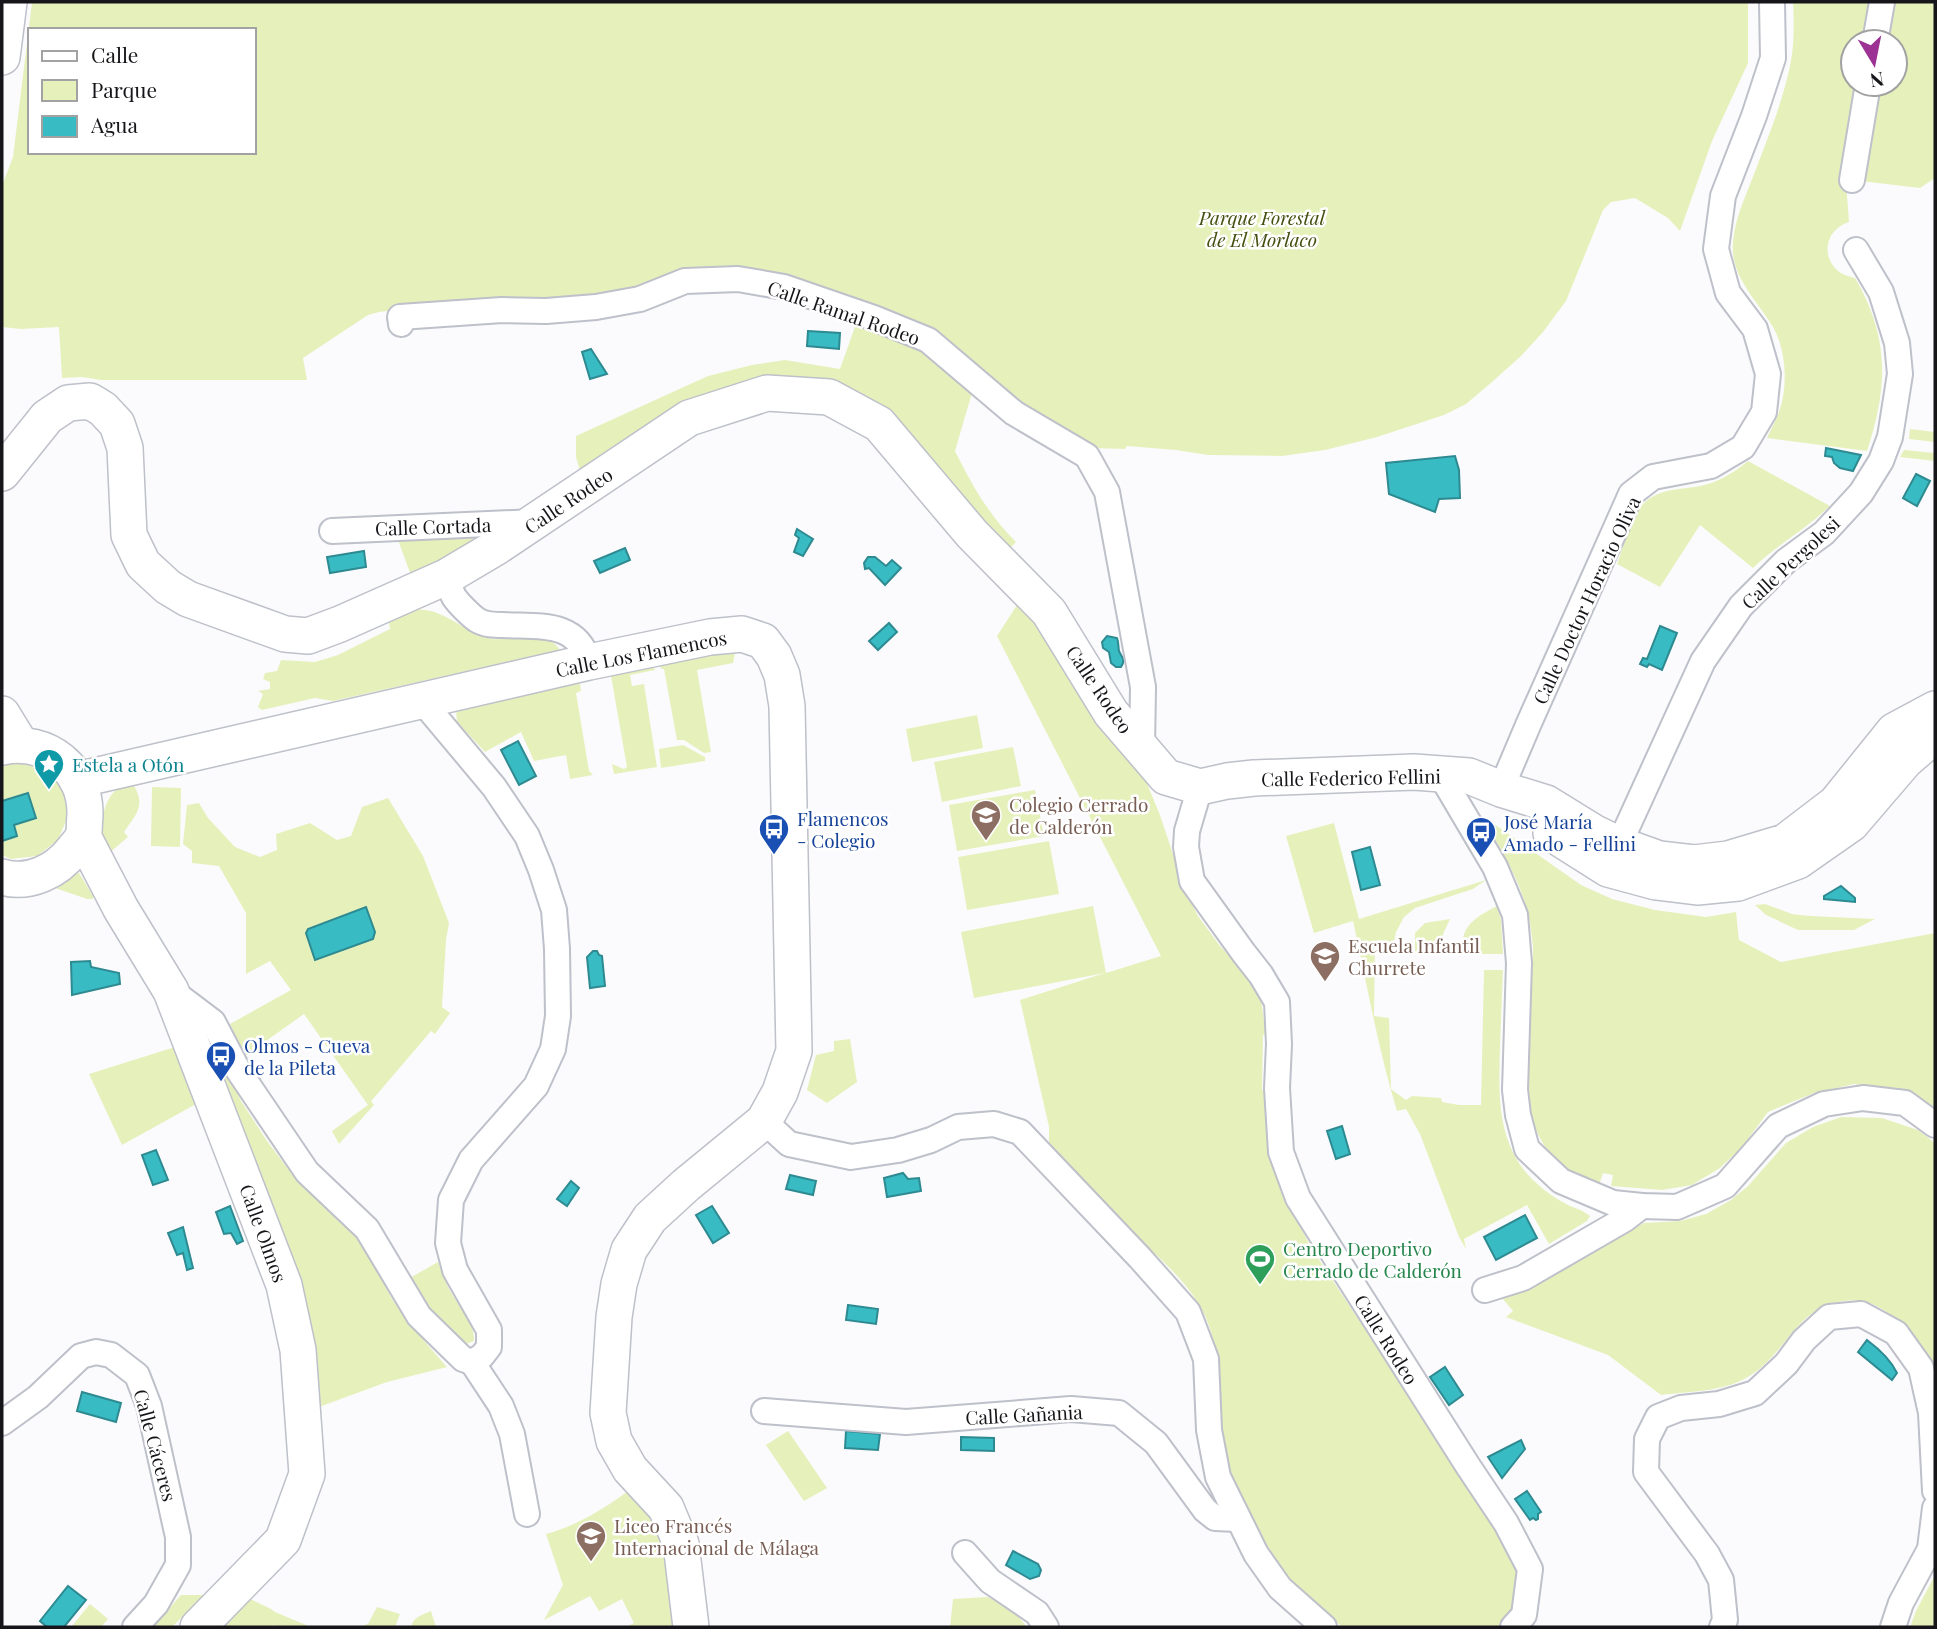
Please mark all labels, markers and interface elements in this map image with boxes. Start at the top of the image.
legend [28,28,256,154]
north arrow [1839,28,1909,98]
text: Calle [91,40,138,68]
text: N [1868,67,1886,95]
text: Parque [91,75,157,103]
text: Agua [90,110,139,138]
park label: Parque Forestal de El Morlaco [1198,204,1326,252]
street label: Calle Ramal Rodeo [764,274,924,350]
street label: Calle Rodeo [519,461,617,539]
street label: Calle Doctor Horacio Oliva [1526,491,1646,708]
street label: Calle Pergolesi [1735,509,1845,614]
street label: Calle Cortada [374,511,492,541]
street label: Calle Los Flamencos [553,624,729,682]
street label: Calle Rodeo [1061,640,1139,738]
place icon: Estela a Otón [32,747,66,791]
place label: Estela a Otón [72,751,185,777]
street label: Calle Federico Fellini [1261,762,1442,792]
place label: Colegio Cerrado de Calderón [1009,791,1148,839]
school or university icon: Colegio Cerrado de Calderón [969,798,1003,842]
place label: Flamencos - Colegio [797,805,889,853]
place label: José María Amado - Fellini [1503,808,1636,856]
bus stop icon: Flamencos - Colegio [757,812,791,856]
bus stop icon: José María Amado - Fellini [1464,815,1498,859]
place label: Escuela Infantil Churrete [1348,932,1481,980]
school or university icon: Escuela Infantil Churrete [1308,939,1342,983]
place label: Olmos - Cueva de la Pileta [244,1032,371,1080]
bus stop icon: Olmos - Cueva de la Pileta [204,1039,238,1083]
street label: Calle Olmos [234,1180,294,1286]
place label: Centro Deportivo Cerrado de Calderón [1283,1235,1463,1283]
sports icon: Centro Deportivo Cerrado de Calderón [1243,1242,1277,1286]
street label: Calle Rodeo [1349,1289,1425,1389]
street label: Calle Cáceres [129,1386,183,1504]
street label: Calle Gañania [965,1398,1084,1430]
place label: Liceo Francés Internacional de Málaga [614,1512,820,1560]
school or university icon: Liceo Francés Internacional de Málaga [574,1519,608,1563]

